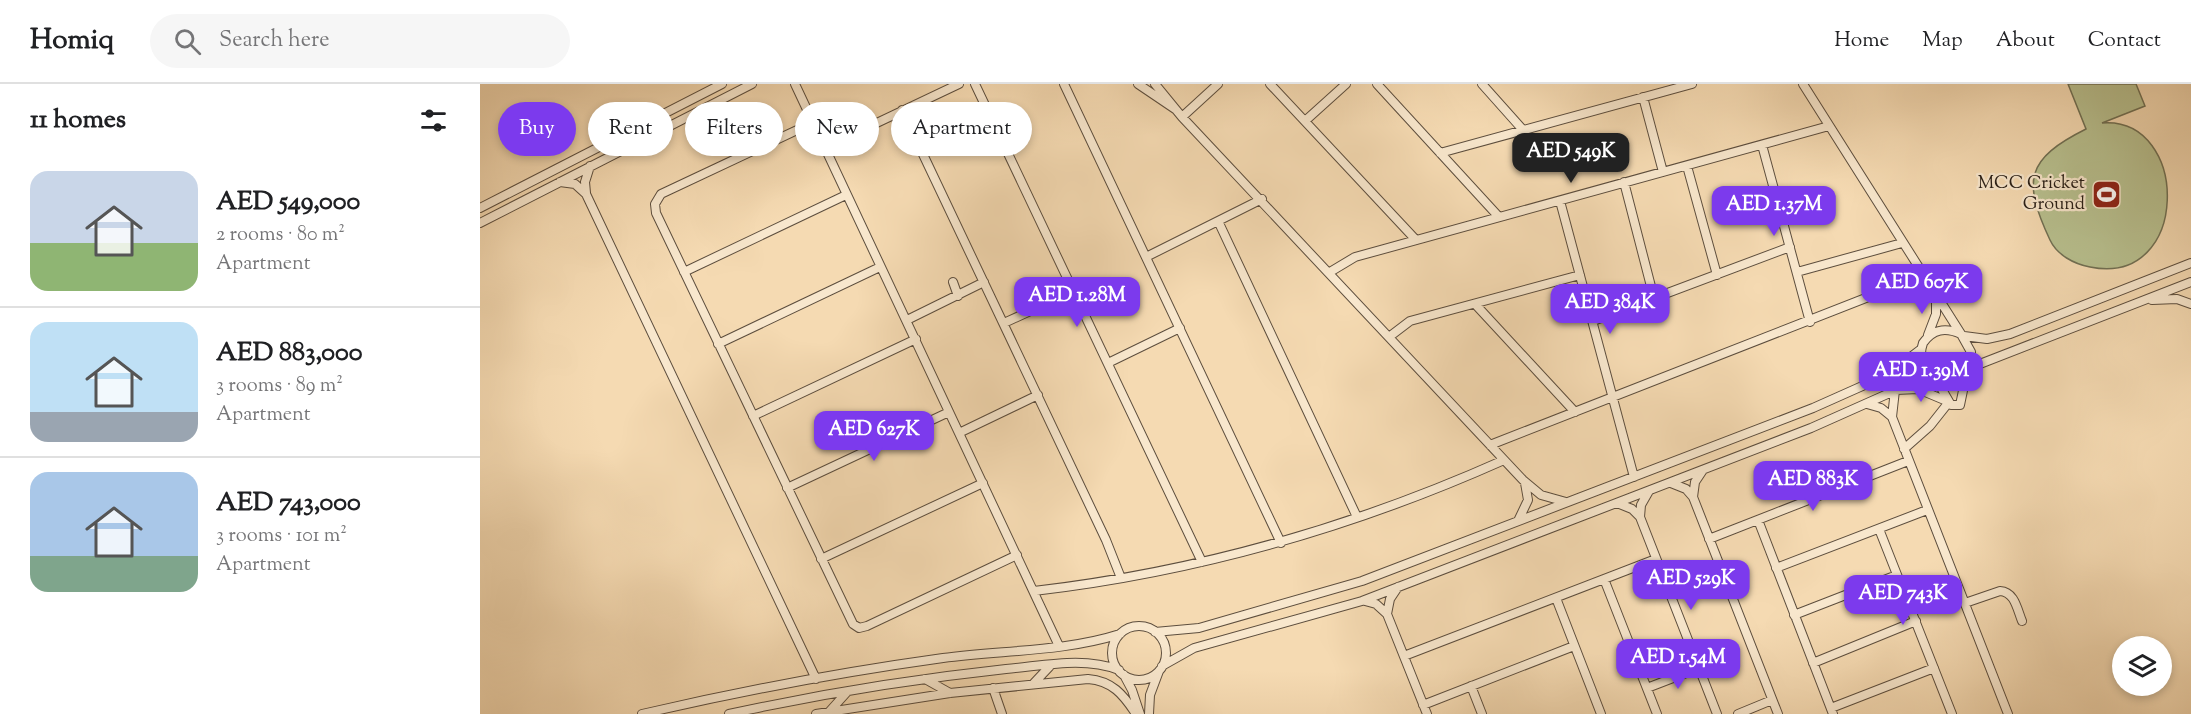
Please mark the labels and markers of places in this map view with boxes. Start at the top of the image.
pin: AED 549K [1509,133,1633,184]
place label: MCC Cricket Ground [1978,171,2085,218]
sports icon: MCC Cricket Ground [2090,178,2122,210]
pin: AED 1.37M [1705,186,1843,237]
pin: AED 607K [1860,264,1984,315]
pin: AED 1.28M [1008,277,1146,328]
pin: AED 384K [1548,284,1672,335]
pin: AED 1.39M [1852,352,1990,403]
pin: AED 627K [812,411,936,462]
pin: AED 883K [1751,461,1875,512]
pin: AED 529K [1629,560,1753,611]
pin: AED 743K [1841,575,1965,626]
pin: AED 1.54M [1609,639,1747,690]

